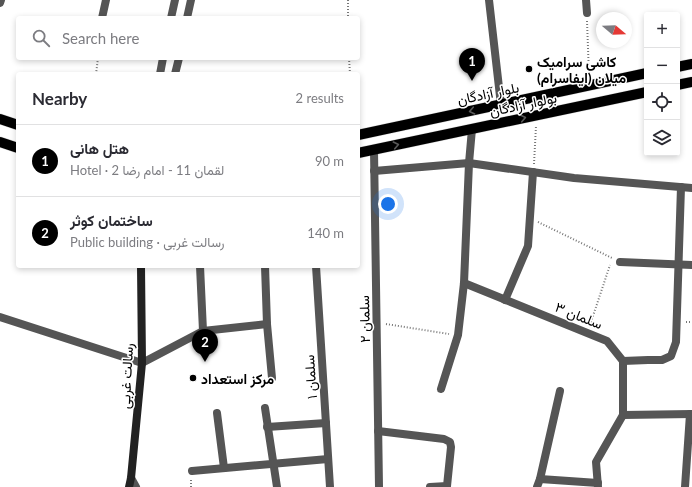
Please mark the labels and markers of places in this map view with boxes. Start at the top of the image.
pin: 1 [459,48,485,81]
place label: کاشی سرامیک میلان (ایفاسرام) [537,53,626,87]
marker: کاشی سرامیک میلان (ایفاسرام) [524,64,534,74]
pin: 2 [192,329,218,362]
place label: مرکز استعداد [201,370,275,388]
marker: مرکز استعداد [188,373,198,383]

